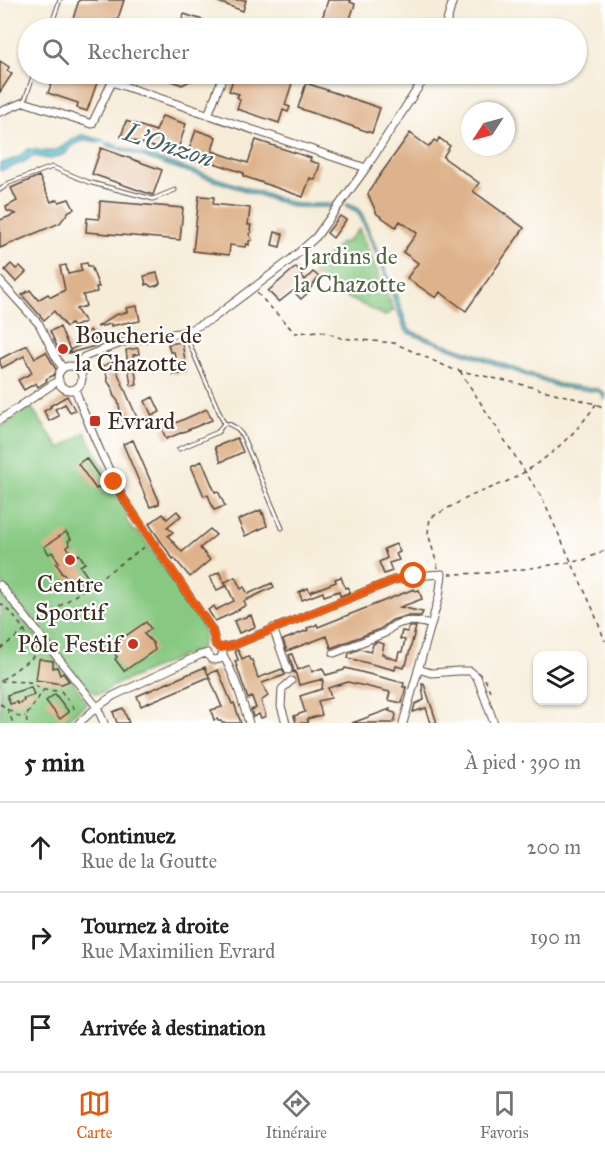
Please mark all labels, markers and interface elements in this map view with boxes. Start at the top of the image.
search box [18,18,587,84]
icon: search [39,35,72,68]
text: Rechercher [87,38,189,65]
north arrow [461,102,515,156]
water label: L'Onzon [119,115,218,175]
park label: Jardins de la Chazotte [294,241,406,299]
place label: Boucherie de la Chazotte [75,320,202,378]
marker: Boucherie de la Chazotte [56,342,70,356]
place label: Evrard [107,406,175,436]
marker: Evrard [88,414,102,428]
route end [100,468,126,494]
marker: Centre Sportif [63,553,77,567]
route start [400,562,426,588]
place label: Centre Sportif [35,569,109,627]
place label: Pôle Festif [17,629,125,659]
marker: Pôle Festif [126,637,140,651]
map controls [533,651,587,705]
button: layers [533,651,587,705]
text: 5 min [24,746,85,778]
text: À pied · 390 m [465,750,581,774]
text: Continuez [81,822,176,849]
icon: ahead [24,831,57,864]
text: 200 m [527,835,581,859]
text: Rue de la Goutte [81,849,217,873]
text: Tournez à droite [81,912,229,939]
icon: right [24,921,57,954]
text: 190 m [530,925,581,949]
text: Rue Maximilien Evrard [81,939,275,963]
icon: arrive [24,1011,57,1044]
text: Arrivée à destination [81,1014,266,1041]
tab: Carte [76,1087,112,1142]
tab: Itinéraire [265,1087,327,1142]
tab: Favoris [480,1087,529,1142]

